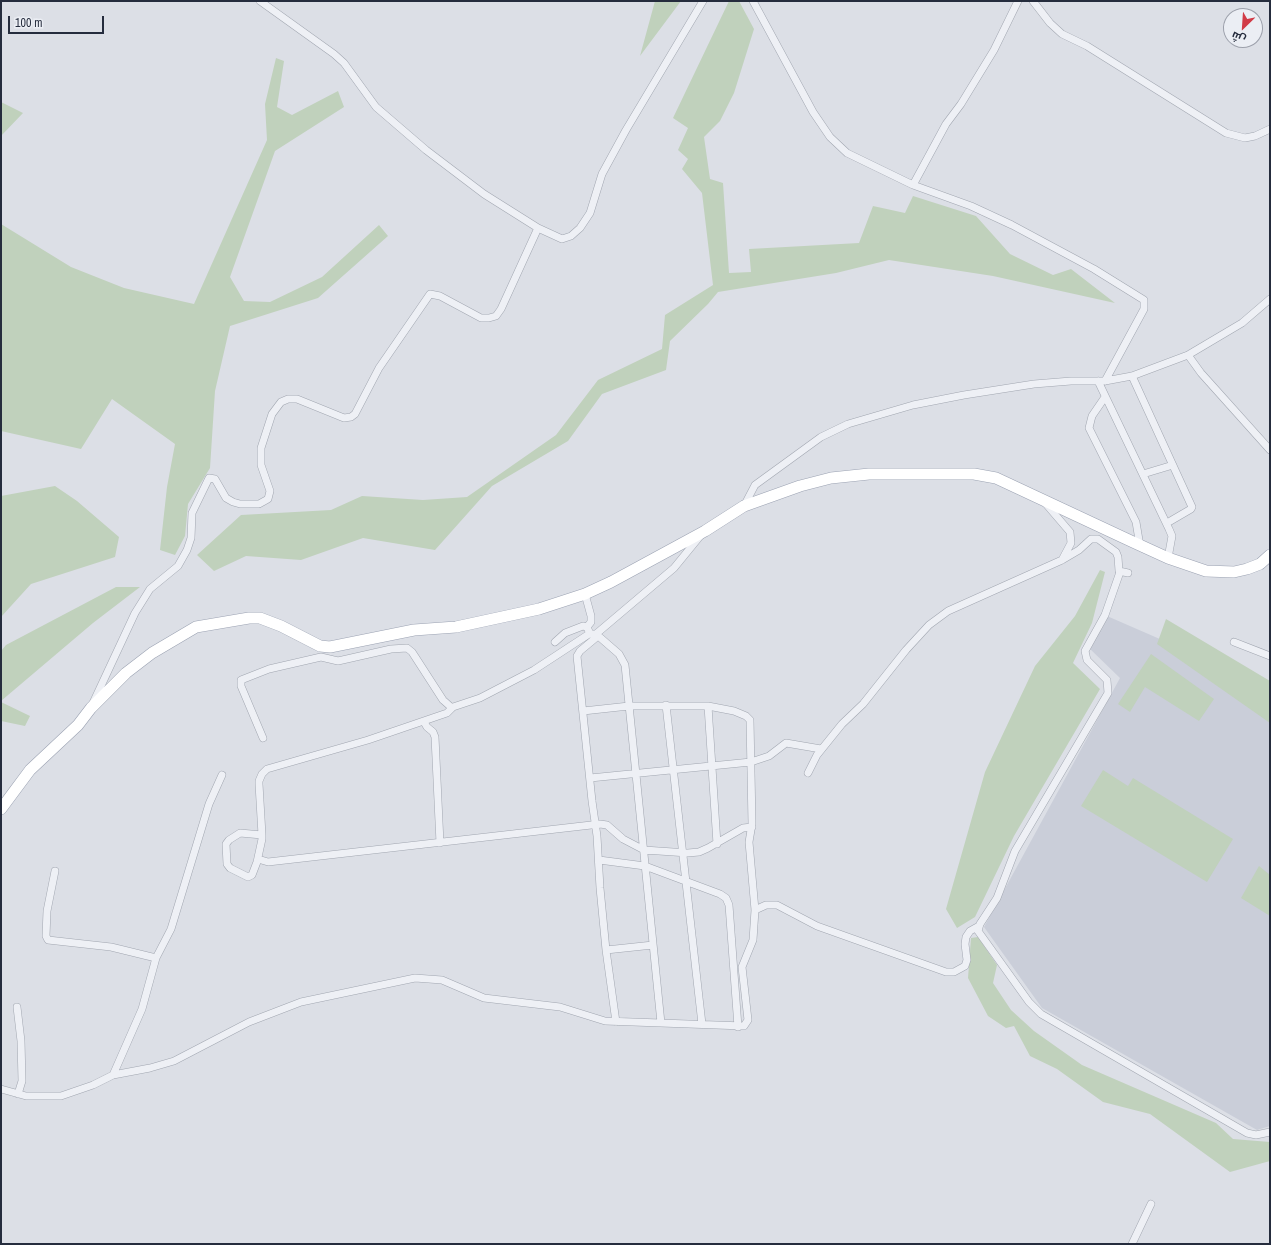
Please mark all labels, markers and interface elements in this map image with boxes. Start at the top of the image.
scale bar [10,8,106,34]
north arrow [1223,8,1263,48]
text: 100 m [15,15,42,31]
text: ش [1229,29,1248,47]

